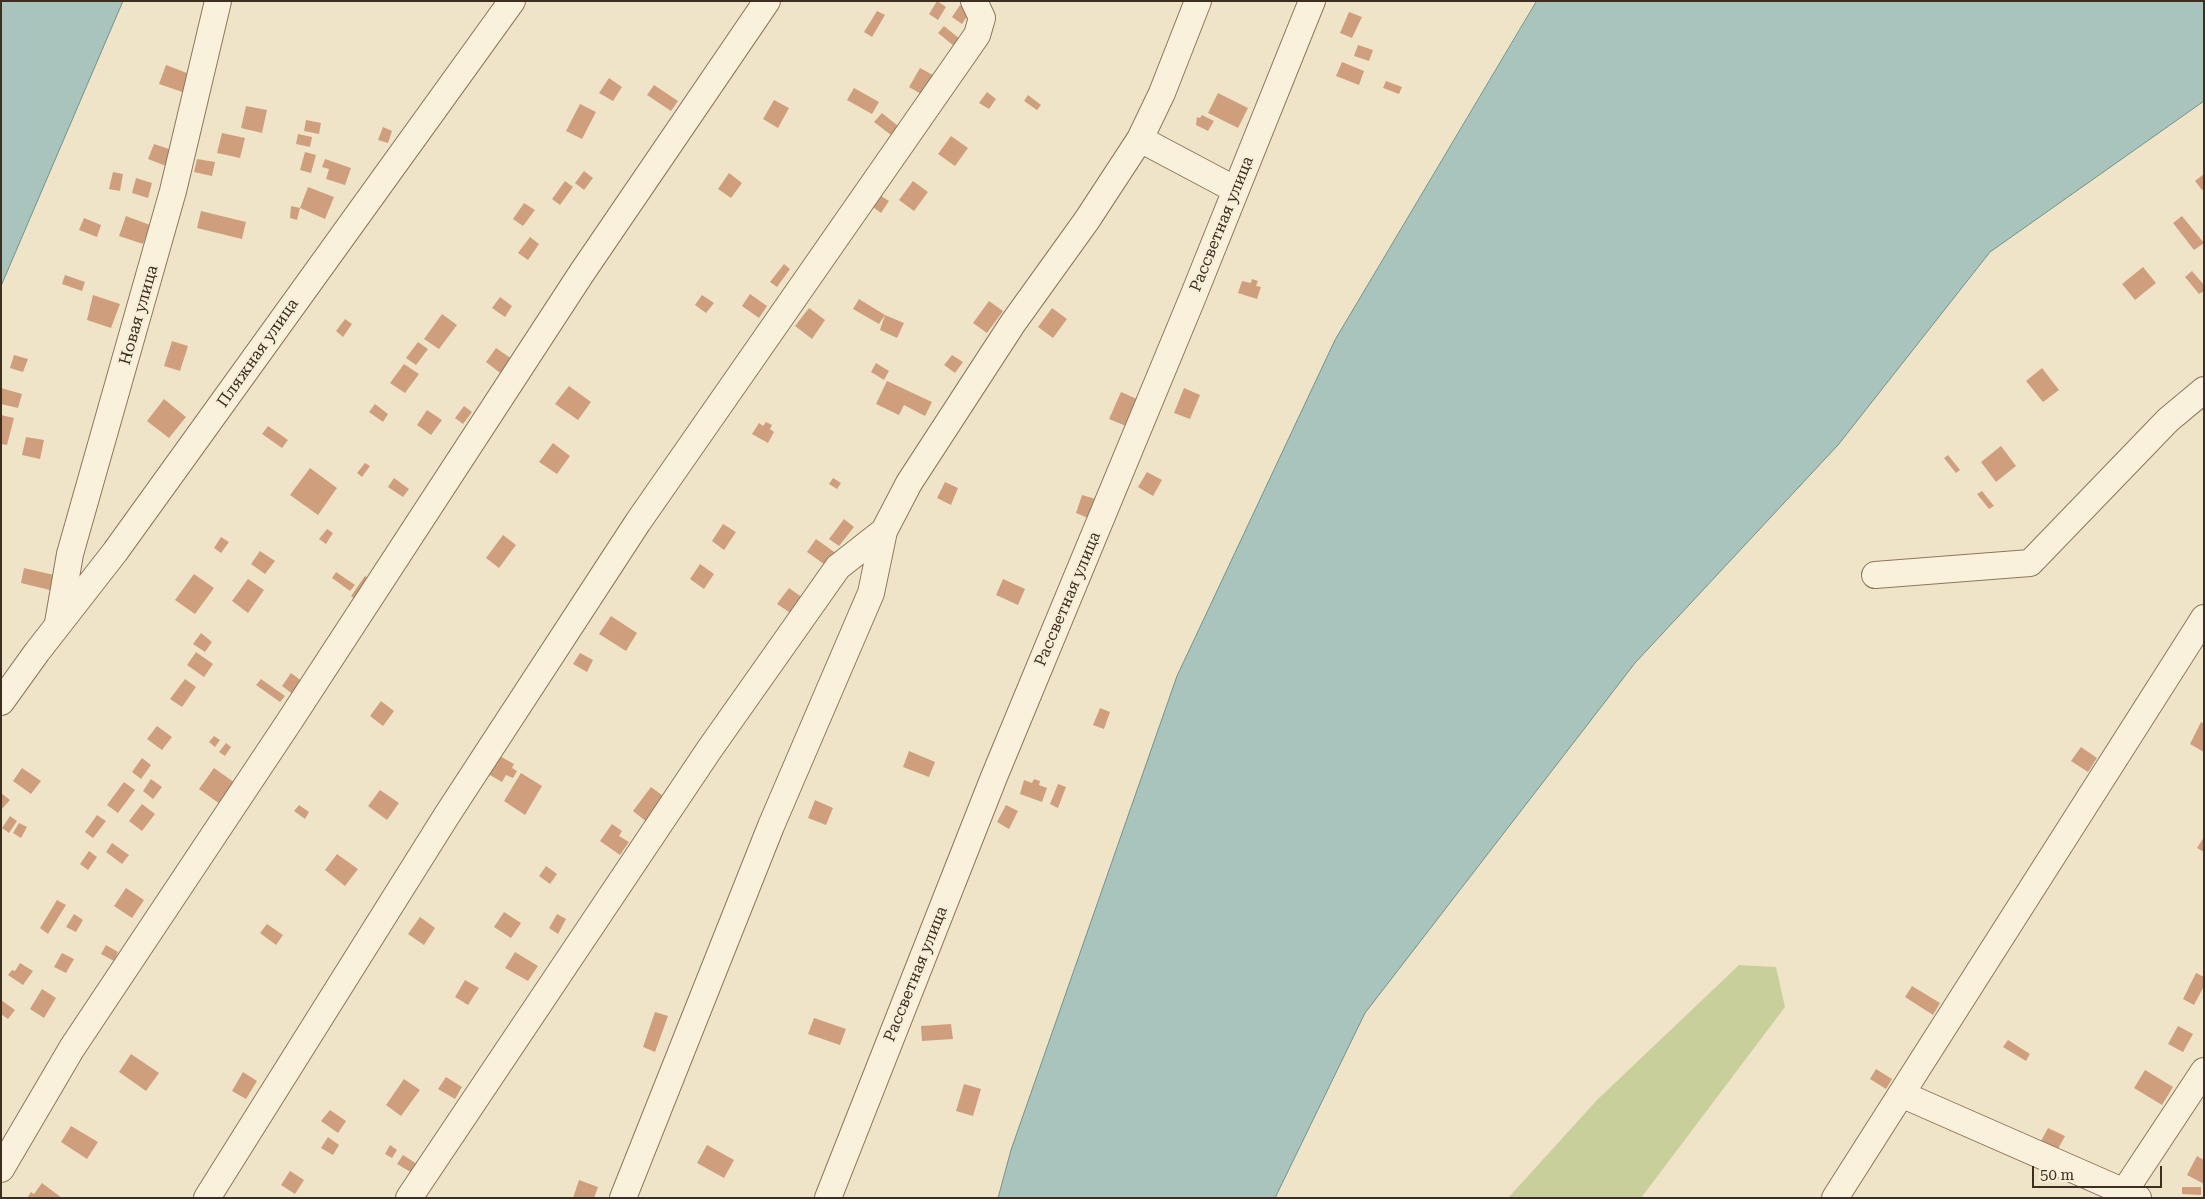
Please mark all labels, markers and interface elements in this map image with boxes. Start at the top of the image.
street label: Рассветная улица [1186,154,1258,294]
street label: Новая улица [116,263,162,367]
street label: Пляжная улица [213,295,303,411]
street label: Рассветная улица [1031,529,1105,669]
street label: Рассветная улица [880,904,952,1044]
scale bar [2035,1156,2165,1188]
text: 50 m [2040,1166,2074,1184]

